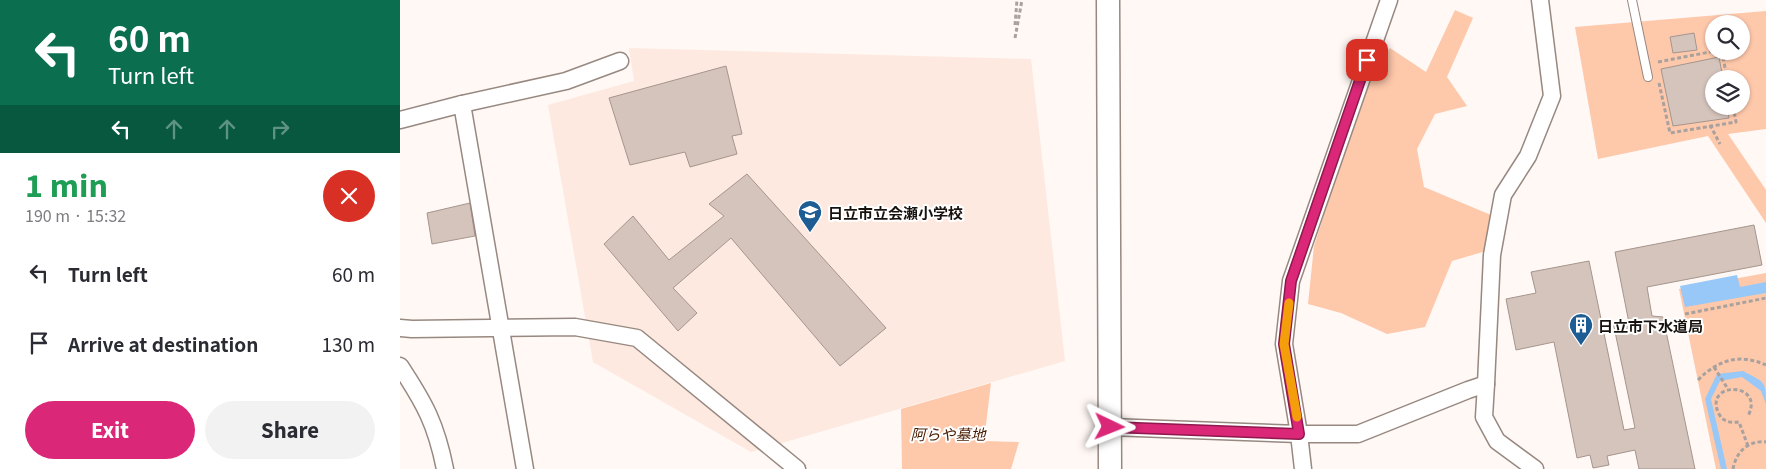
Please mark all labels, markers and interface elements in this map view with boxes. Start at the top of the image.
text: 60 m [108,11,191,62]
map controls [1705,15,1750,115]
button: search [1705,15,1750,60]
icon: left [25,20,90,85]
pin [1346,39,1388,81]
icon: arrive [1353,46,1381,74]
text: Turn left [108,58,194,90]
button: layers [1705,70,1750,115]
icon: left [107,115,135,143]
icon: ahead [160,115,188,143]
icon: ahead [213,115,241,143]
icon: right [266,115,294,143]
text: 1 min [25,162,108,206]
button: close [323,170,375,222]
school or university icon: 日立市立会瀬小学校 [797,199,823,233]
place label: 日立市立会瀬小学校 [828,202,963,223]
text: 190 m · 15:32 [25,203,126,227]
icon: left [25,259,53,287]
text: Turn left [68,260,148,287]
text: 60 m [332,260,375,287]
building icon: 日立市下水道局 [1568,312,1594,346]
place label: 日立市下水道局 [1598,315,1703,336]
icon: arrive [25,329,53,357]
text: Arrive at destination [68,330,258,357]
text: 130 m [322,330,375,357]
position arrow [1083,400,1135,452]
button: Exit [25,401,195,459]
button: Share [205,401,375,459]
park label: 阿らや墓地 [910,423,987,444]

